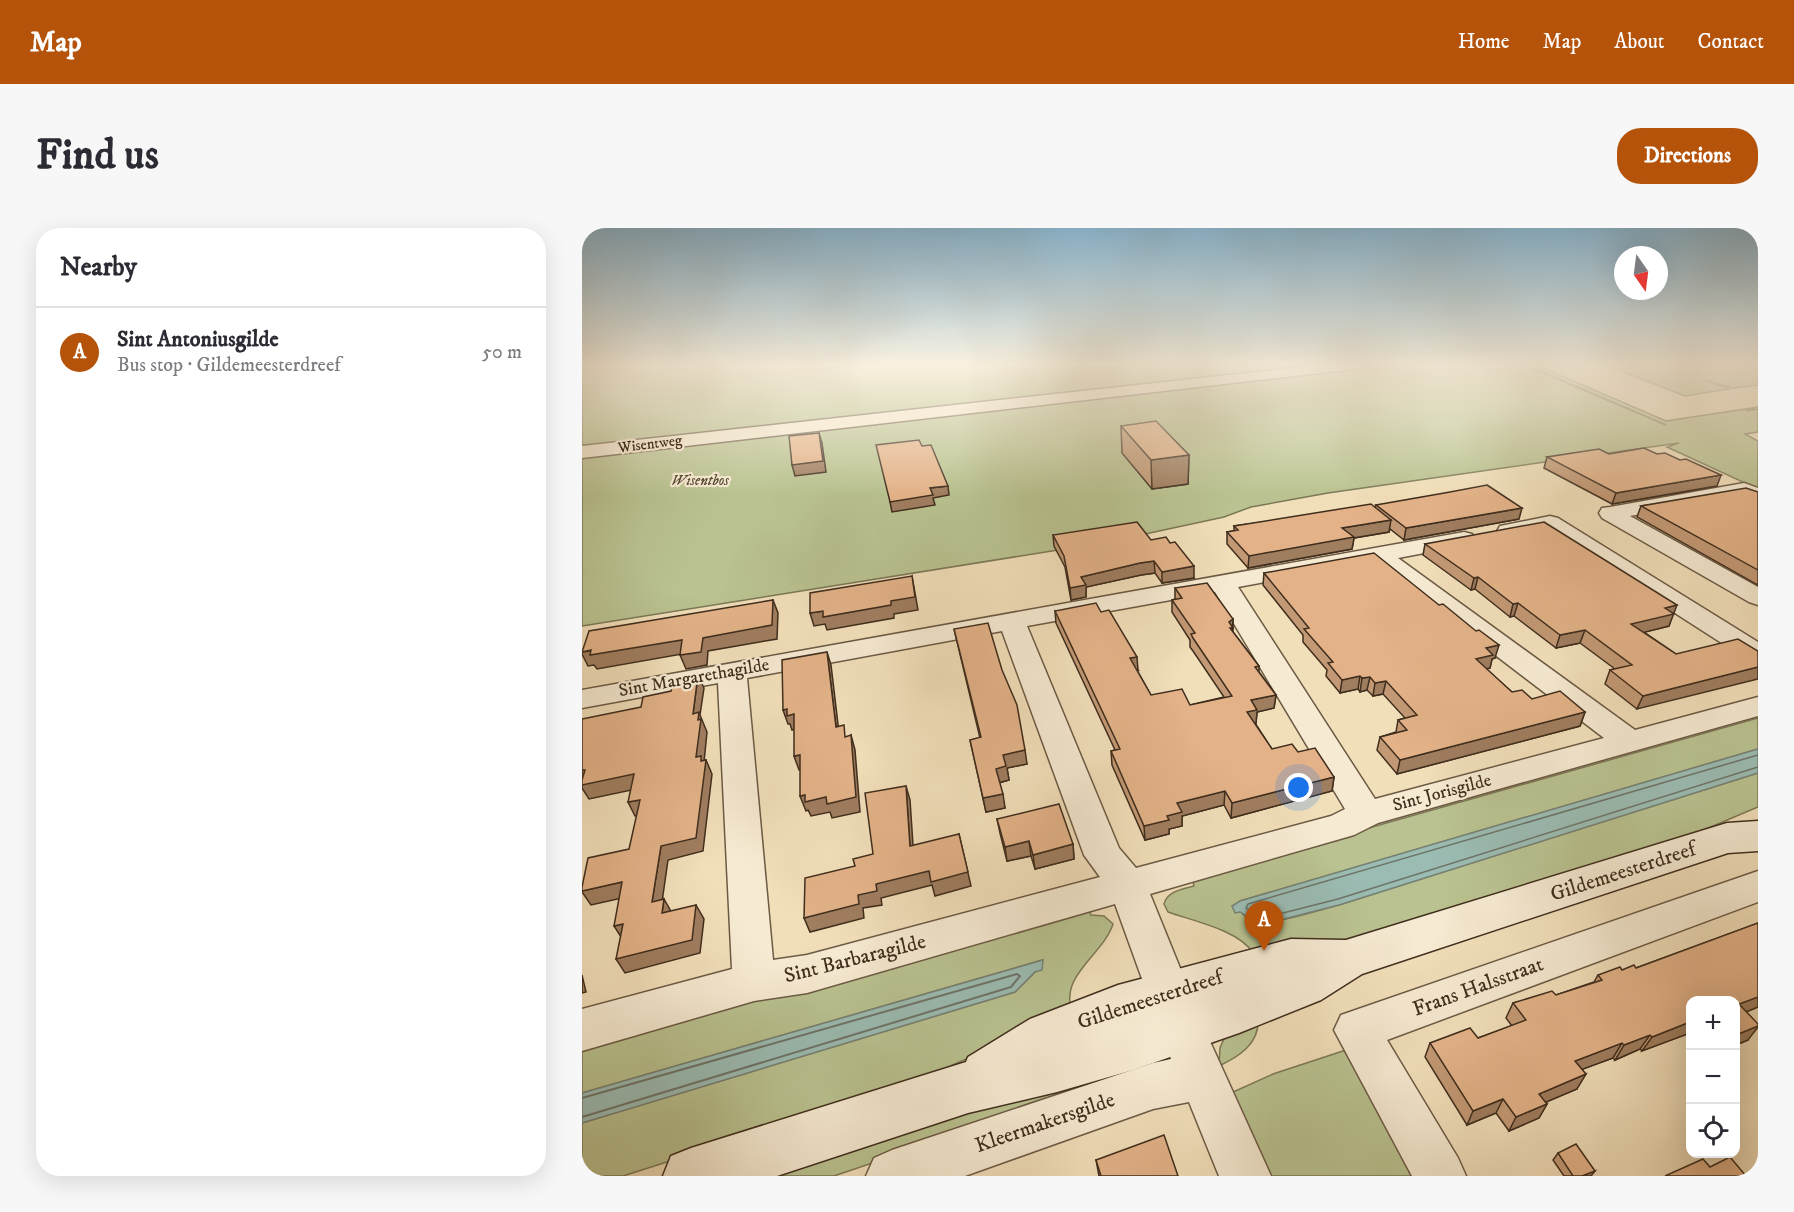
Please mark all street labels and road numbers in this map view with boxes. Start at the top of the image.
street label: Wisentweg [616,431,684,457]
street label: Sint Margarethagilde [617,654,771,702]
street label: Sint Jorisgilde [1390,769,1494,817]
street label: Gildemeesterdreef [1547,835,1702,908]
street label: Sint Barbaragilde [781,929,929,989]
street label: Frans Halsstraat [1409,951,1547,1023]
street label: Gildemeesterdreef [1074,963,1229,1036]
street label: Kleermakersgilde [972,1087,1118,1159]

